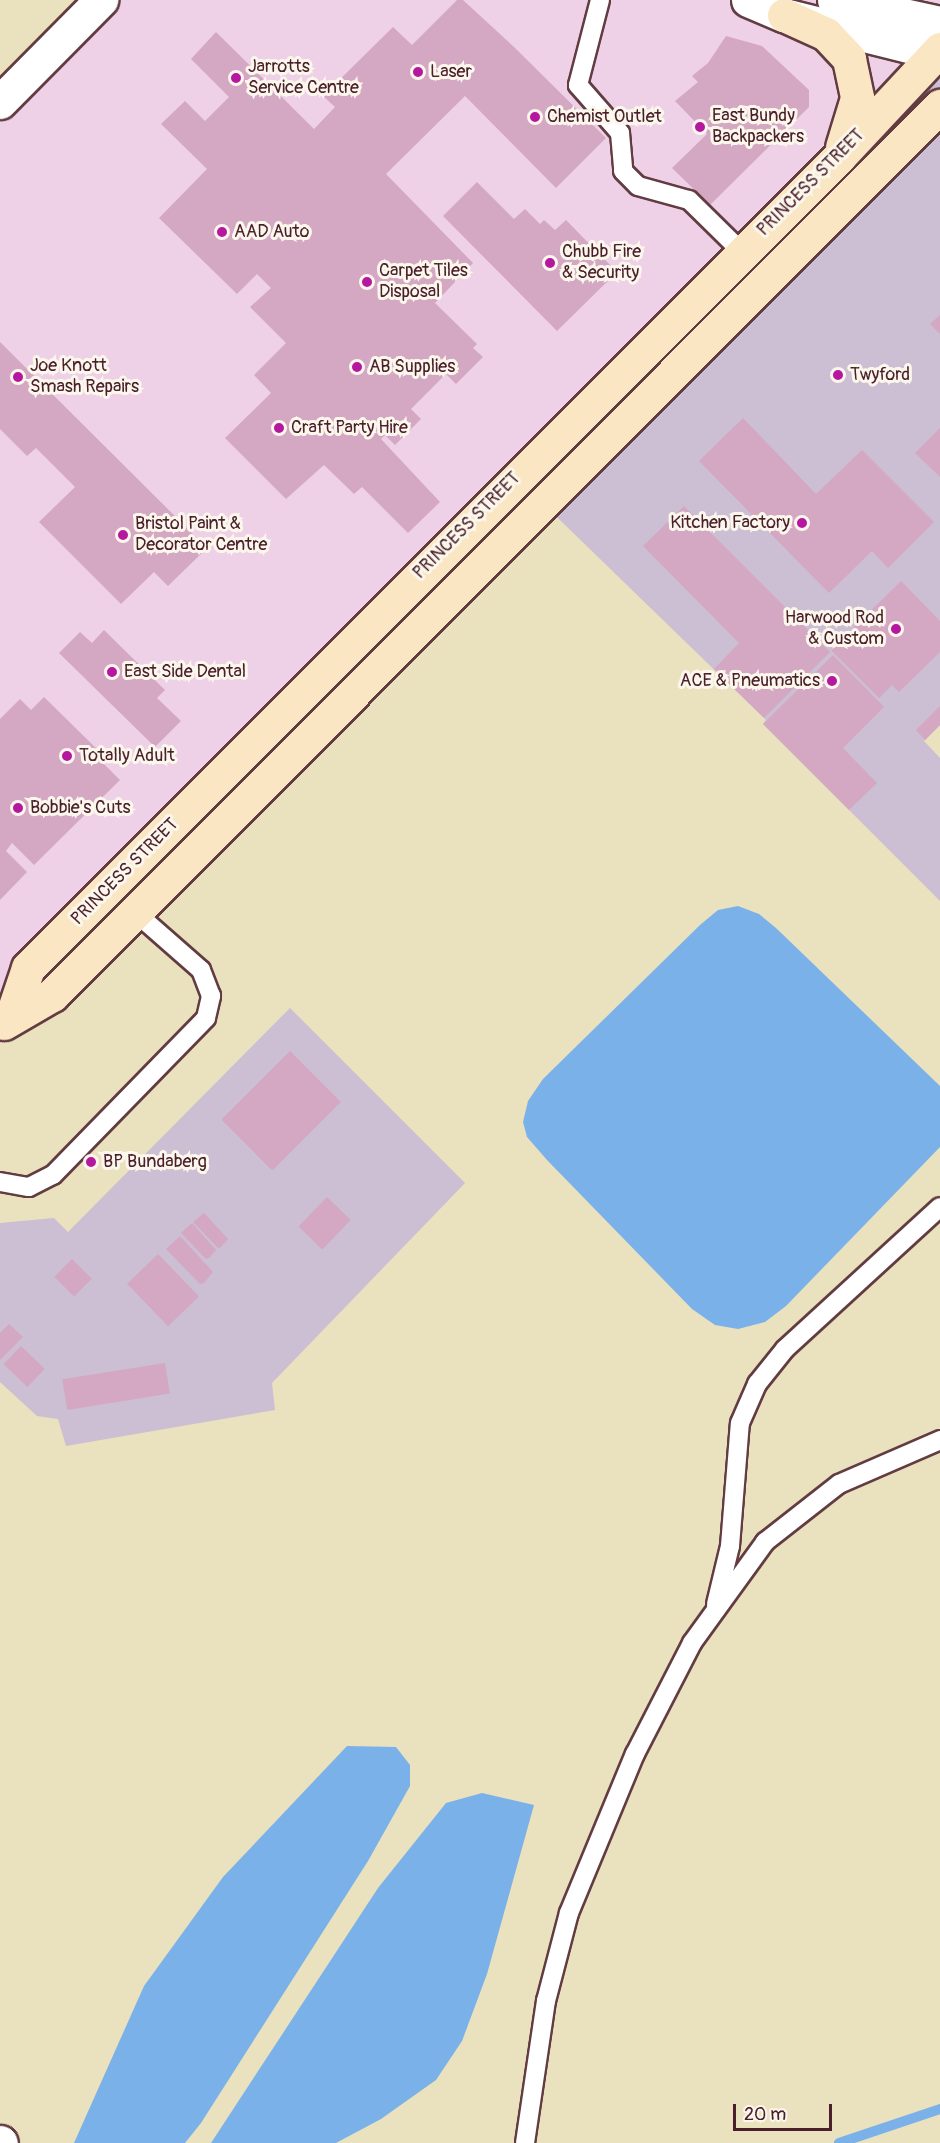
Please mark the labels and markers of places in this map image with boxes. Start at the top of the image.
place label: Jarrotts Service Centre [248,57,359,100]
place label: Laser [430,61,472,83]
marker: Laser [411,65,425,79]
marker: Jarrotts Service Centre [229,71,243,85]
place label: Chemist Outlet [547,106,662,128]
place label: East Bundy Backpackers [712,106,804,148]
marker: Chemist Outlet [528,110,542,124]
marker: East Bundy Backpackers [693,120,707,134]
place label: AAD Auto [234,221,309,243]
marker: AAD Auto [215,225,229,239]
place label: Chubb Fire & Security [562,242,641,284]
marker: Chubb Fire & Security [543,256,557,270]
place label: Carpet Tiles Disposal [379,261,468,304]
marker: Carpet Tiles Disposal [360,275,374,289]
place label: Joe Knott Smash Repairs [30,356,139,398]
place label: AB Supplies [369,356,455,378]
marker: AB Supplies [350,360,364,374]
place label: Twyford [850,364,910,386]
marker: Twyford [831,368,845,382]
marker: Joe Knott Smash Repairs [11,370,25,384]
place label: Craft Party Hire [291,417,408,439]
marker: Craft Party Hire [272,421,286,435]
place label: Kitchen Factory [670,512,790,534]
place label: Bristol Paint & Decorator Centre [135,514,267,556]
marker: Kitchen Factory [795,516,809,530]
marker: Bristol Paint & Decorator Centre [116,528,130,542]
place label: Harwood Rod & Custom [785,608,884,650]
marker: Harwood Rod & Custom [889,622,903,636]
place label: East Side Dental [124,661,246,683]
marker: East Side Dental [105,665,119,679]
place label: ACE & Pneumatics [680,670,820,692]
marker: ACE & Pneumatics [825,674,839,688]
place label: Totally Adult [79,745,175,767]
marker: Totally Adult [60,749,74,763]
place label: Bobbie's Cuts [30,797,131,819]
marker: Bobbie's Cuts [11,801,25,815]
place label: BP Bundaberg [103,1151,207,1173]
marker: BP Bundaberg [84,1155,98,1169]

